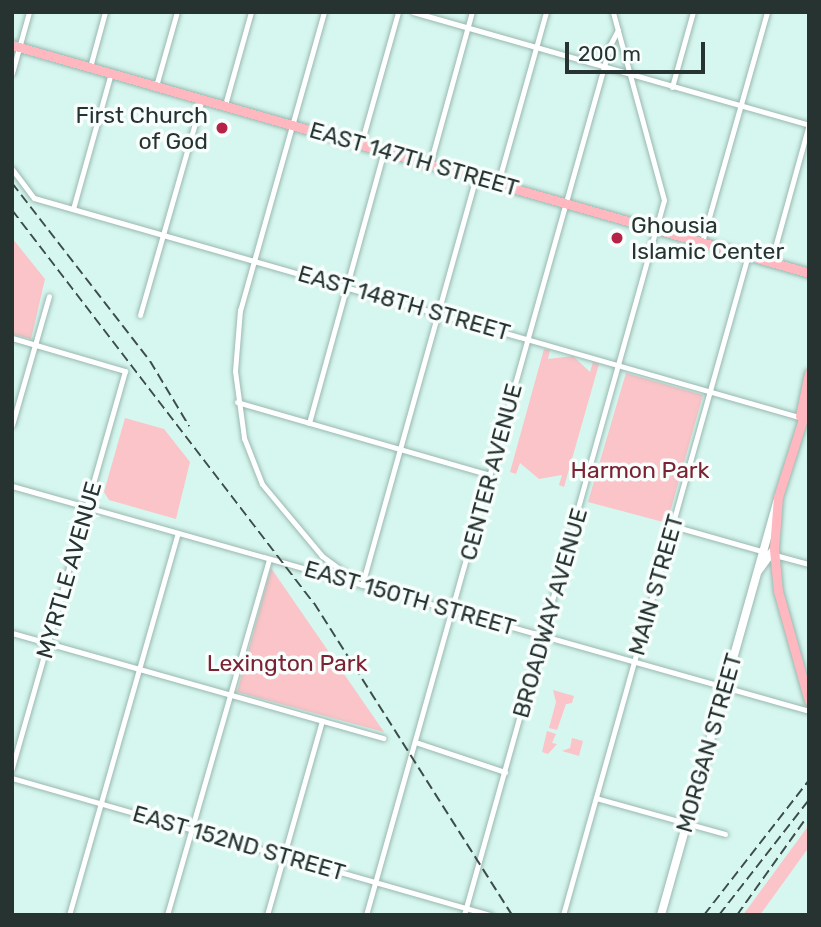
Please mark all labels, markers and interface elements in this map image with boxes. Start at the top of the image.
scale bar [569,28,709,72]
text: 200 m [578,41,641,66]
place label: First Church of God [76,101,208,155]
street label: EAST 147TH STREET [306,116,522,202]
marker: First Church of God [214,120,230,136]
place label: Ghousia Islamic Center [631,211,784,265]
marker: Ghousia Islamic Center [609,230,625,246]
street label: EAST 148TH STREET [294,259,514,347]
street label: CENTER AVENUE [454,380,528,564]
park label: Harmon Park [571,456,709,484]
street label: MYRTLE AVENUE [30,478,108,662]
street label: BROADWAY AVENUE [507,504,593,722]
street label: MAIN STREET [623,511,689,659]
street label: EAST 150TH STREET [301,555,519,641]
park label: Lexington Park [207,649,367,677]
street label: MORGAN STREET [670,650,748,836]
street label: EAST 152ND STREET [129,799,349,887]

